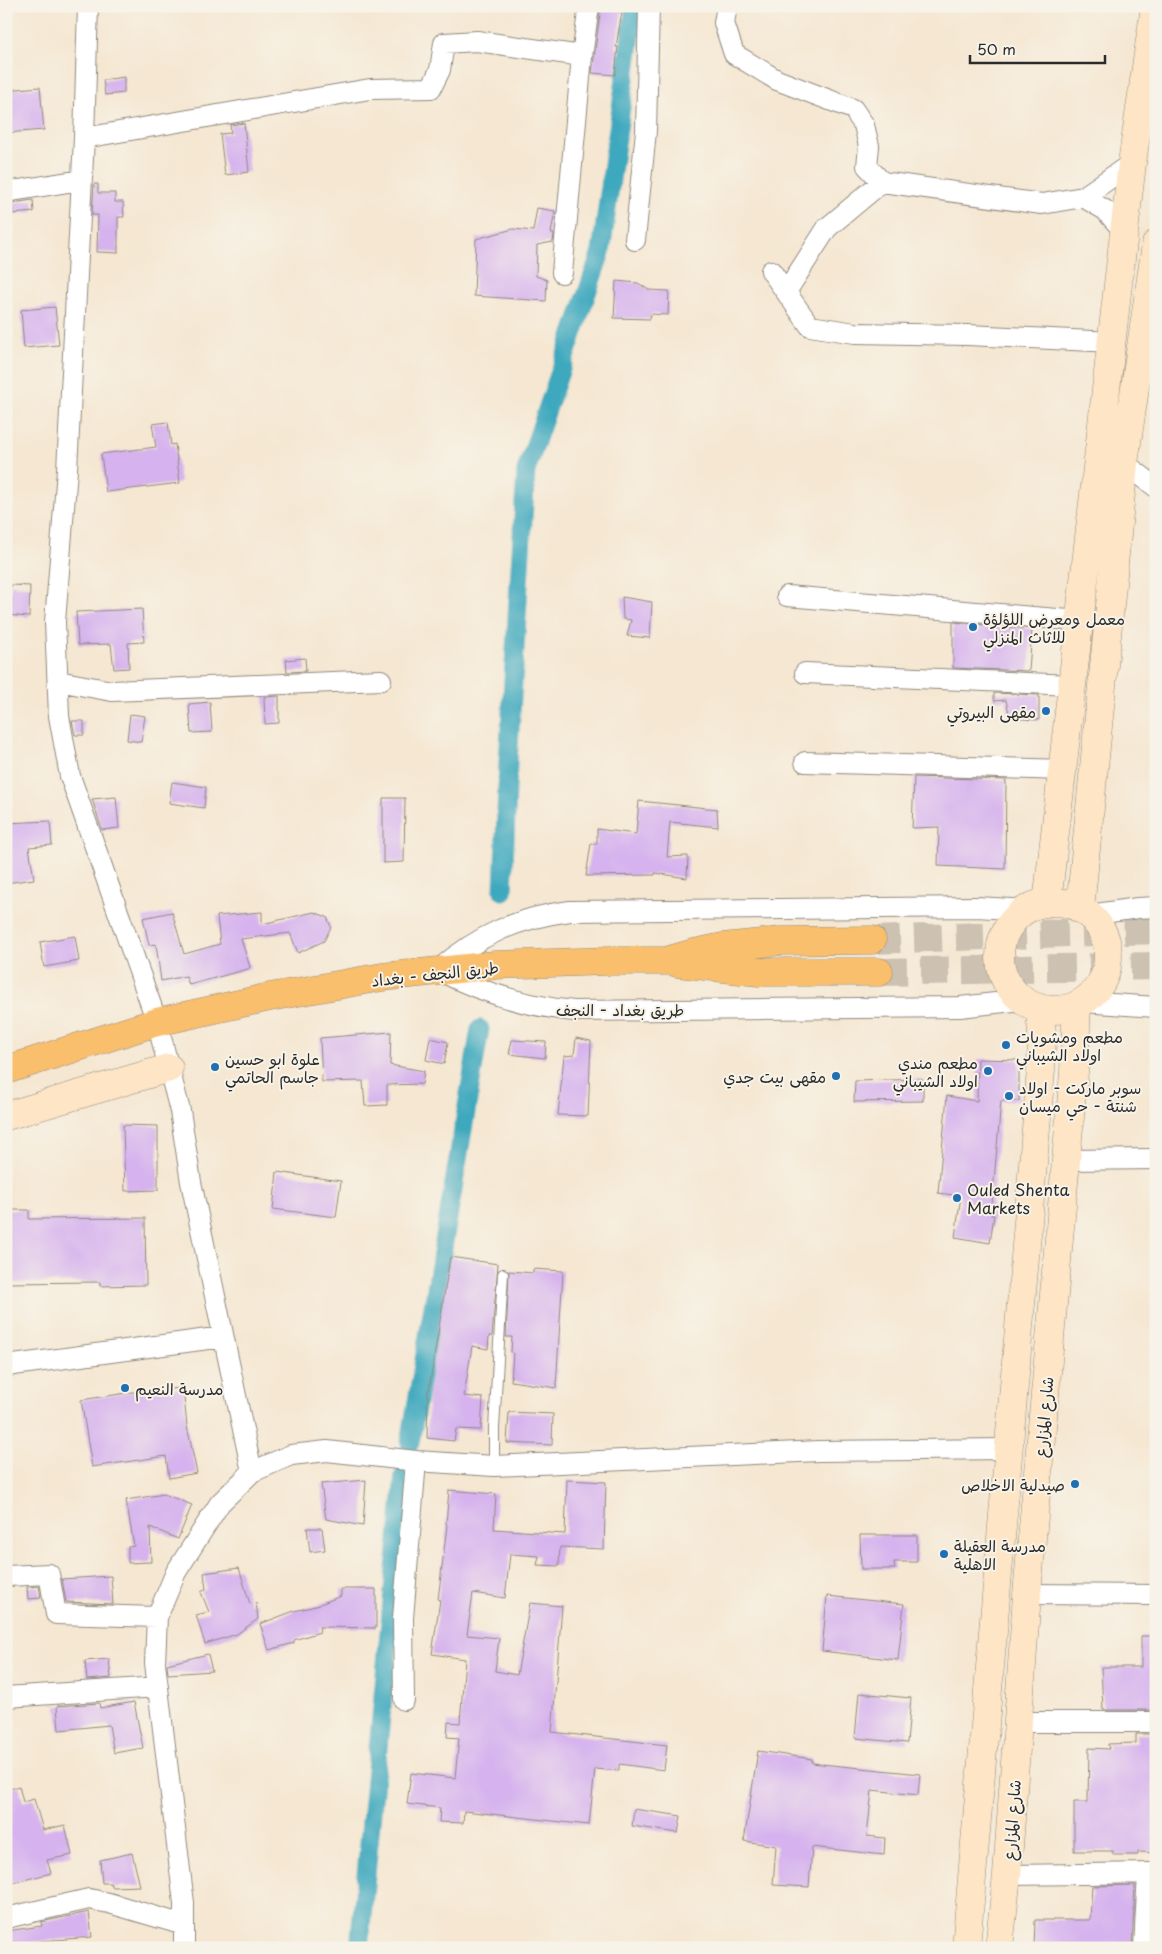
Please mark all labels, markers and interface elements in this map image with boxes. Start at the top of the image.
scale bar [970,32,1104,64]
text: 50 m [977,37,1016,60]
place label: معمل ومعرض اللؤلؤة للاثاث المنزلي [983,606,1125,652]
marker: معمل ومعرض اللؤلؤة للاثاث المنزلي [967,621,979,633]
place label: مقهى البيروتي [947,699,1036,727]
marker: مقهى البيروتي [1040,705,1052,717]
street label: طريق النجف - بغداد [370,954,500,992]
street label: طريق بغداد - النجف [556,997,684,1021]
place label: مطعم ومشويات اولاد الشيباني [1016,1024,1123,1070]
marker: مطعم ومشويات اولاد الشيباني [1000,1039,1012,1051]
place label: علوة ابو حسين جاسم الحاتمي [225,1046,320,1092]
place label: مطعم مندي اولاد الشيباني [893,1050,978,1096]
marker: علوة ابو حسين جاسم الحاتمي [209,1061,221,1073]
place label: مقهى بيت جدي [723,1064,826,1089]
marker: مطعم مندي اولاد الشيباني [982,1065,994,1077]
marker: مقهى بيت جدي [830,1070,842,1082]
place label: سوبر ماركت - اولاد شنتة - حي ميسان [1019,1075,1141,1121]
marker: سوبر ماركت - اولاد شنتة - حي ميسان [1003,1090,1015,1102]
place label: Ouled Shenta Markets [967,1177,1070,1219]
marker: Ouled Shenta Markets [951,1192,963,1204]
place label: مدرسة النعيم [135,1376,223,1402]
street label: شارع المزارع [1028,1376,1059,1459]
marker: مدرسة النعيم [119,1382,131,1394]
place label: صيدلية الاخلاص [961,1472,1065,1496]
marker: صيدلية الاخلاص [1069,1478,1081,1490]
place label: مدرسة العقيلة الاهلية [954,1533,1046,1575]
marker: مدرسة العقيلة الاهلية [938,1548,950,1560]
street label: شارع المزارع [996,1779,1027,1861]

